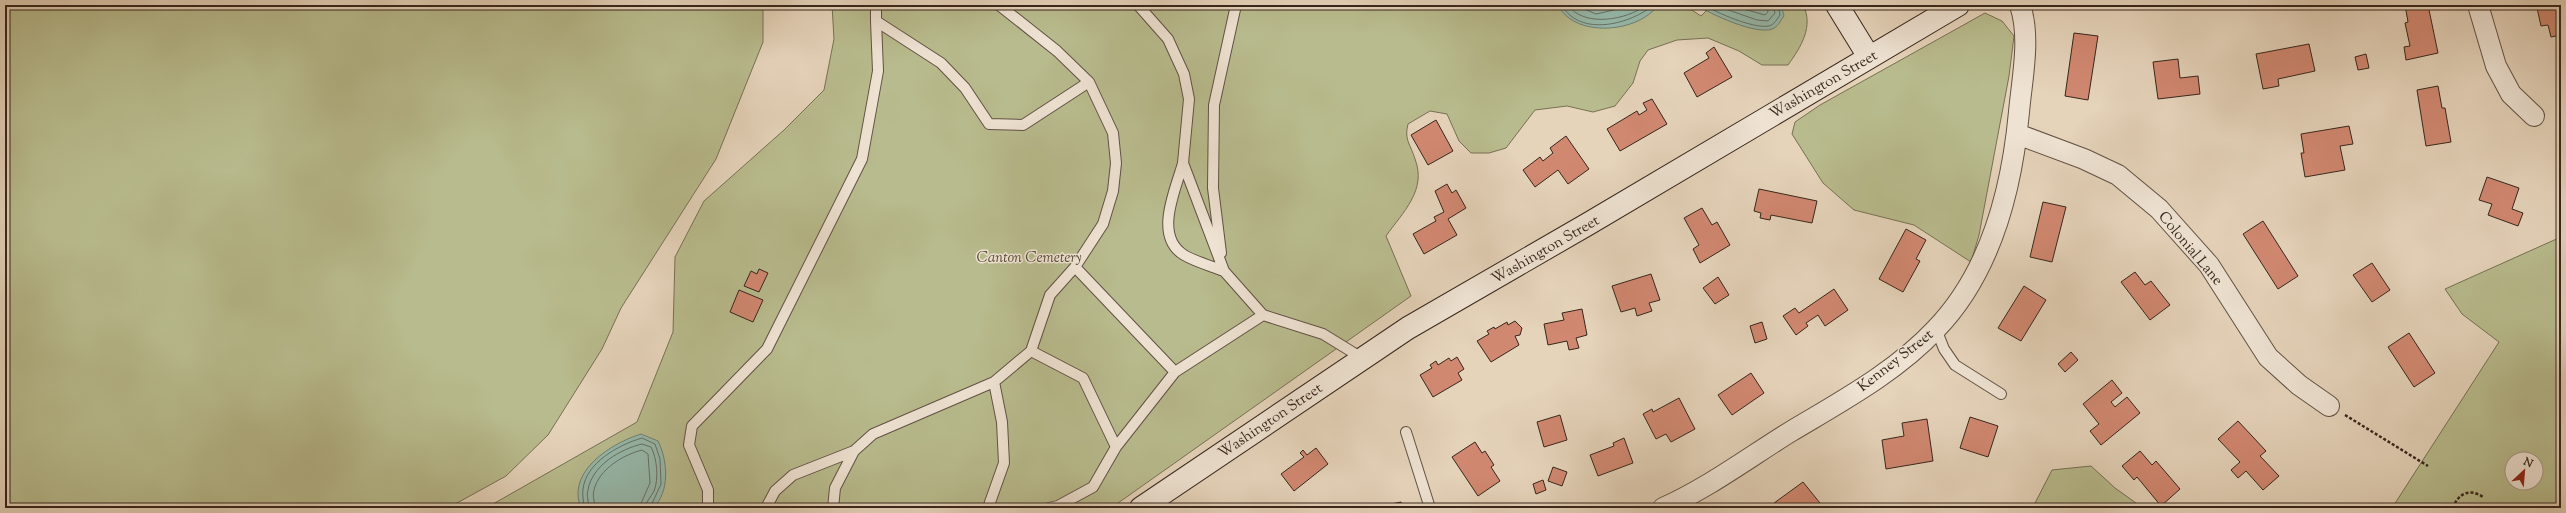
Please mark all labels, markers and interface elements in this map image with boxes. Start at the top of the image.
street label: Washington Street [1766,46,1882,125]
street label: Colonial Lane [2153,207,2227,291]
street label: Washington Street [1488,211,1604,290]
park label: Canton Cemetery [976,248,1082,269]
street label: Kenney Street [1854,325,1938,397]
street label: Washington Street [1214,378,1327,464]
north arrow [2504,451,2544,491]
text: N [2520,453,2536,472]

